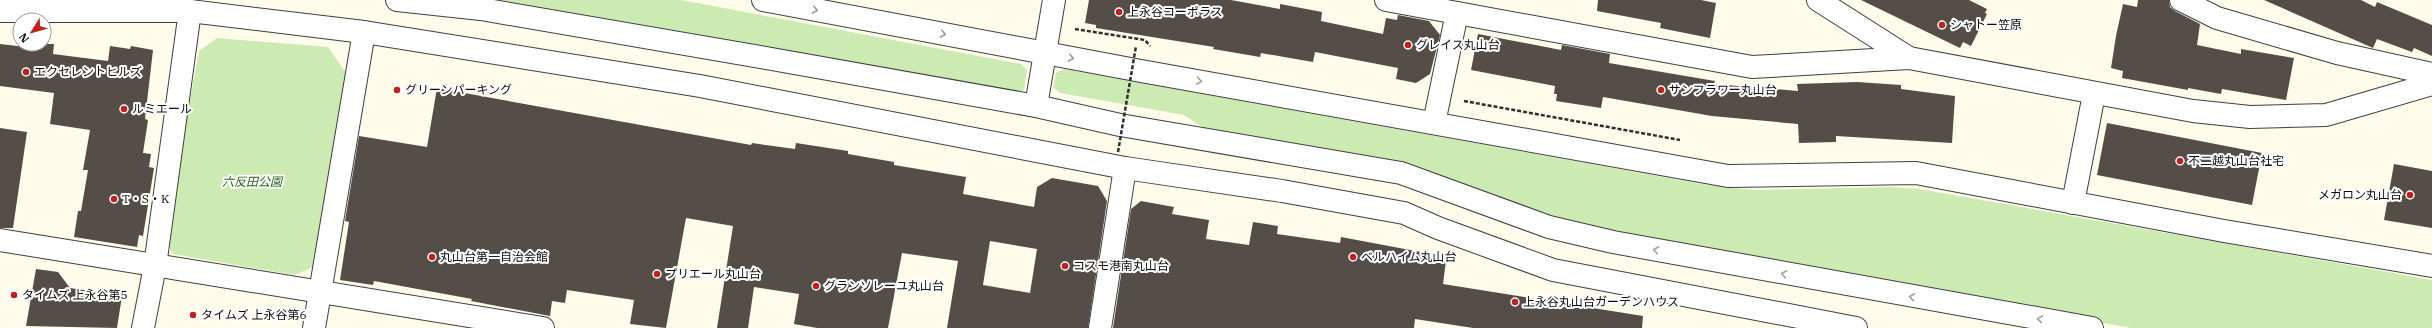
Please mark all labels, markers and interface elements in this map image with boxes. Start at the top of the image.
place label: 上永谷コーポラス [1127,4,1223,19]
one-way arrow [812,5,818,14]
marker: 上永谷コーポラス [1114,7,1124,17]
north arrow [12,12,52,52]
place label: シャトー笠原 [1950,17,2022,32]
marker: シャトー笠原 [1937,20,1947,30]
one-way arrow [940,29,946,38]
text: N [16,30,32,46]
place label: グレイス丸山台 [1416,37,1500,52]
marker: グレイス丸山台 [1403,40,1413,50]
one-way arrow [1068,53,1074,62]
place label: エクセレントヒルズ [34,64,142,79]
marker: エクセレントヒルズ [21,67,31,77]
one-way arrow [1196,77,1202,85]
place label: グリーンパーキング [405,82,512,97]
place label: サンフラワー丸山台 [1669,82,1777,97]
marker: グリーンパーキング [392,85,402,95]
marker: サンフラワー丸山台 [1656,85,1666,95]
place label: ルミエール [132,101,192,116]
marker: ルミエール [119,104,129,114]
place label: 不二越丸山台社宅 [2188,153,2284,168]
marker: 不二越丸山台社宅 [2175,156,2185,166]
park label: 六反田公園 [222,174,284,189]
place label: メガロン丸山台 [2318,187,2402,202]
marker: メガロン丸山台 [2405,190,2415,200]
place label: T・S・K [122,191,170,206]
marker: T・S・K [109,194,119,204]
one-way arrow [1653,247,1659,255]
place label: 丸山台第一自治会館 [440,249,548,264]
place label: ベルハイム丸山台 [1361,249,1457,264]
marker: 丸山台第一自治会館 [427,252,437,262]
marker: ベルハイム丸山台 [1348,252,1358,262]
place label: コスモ港南丸山台 [1073,258,1169,273]
marker: コスモ港南丸山台 [1060,261,1070,271]
place label: プリエール丸山台 [665,266,761,281]
marker: プリエール丸山台 [652,269,662,279]
one-way arrow [1781,270,1787,279]
place label: グランソレーユ丸山台 [824,278,944,293]
marker: グランソレーユ丸山台 [811,281,821,291]
place label: タイムズ 上永谷第5 [22,287,128,302]
marker: タイムズ 上永谷第5 [9,290,19,300]
one-way arrow [1909,293,1915,302]
place label: 上永谷丸山台ガーデンハウス [1523,294,1679,309]
marker: 上永谷丸山台ガーデンハウス [1510,297,1520,307]
place label: タイムズ 上永谷第6 [201,307,307,322]
marker: タイムズ 上永谷第6 [188,310,198,320]
one-way arrow [2037,315,2043,324]

